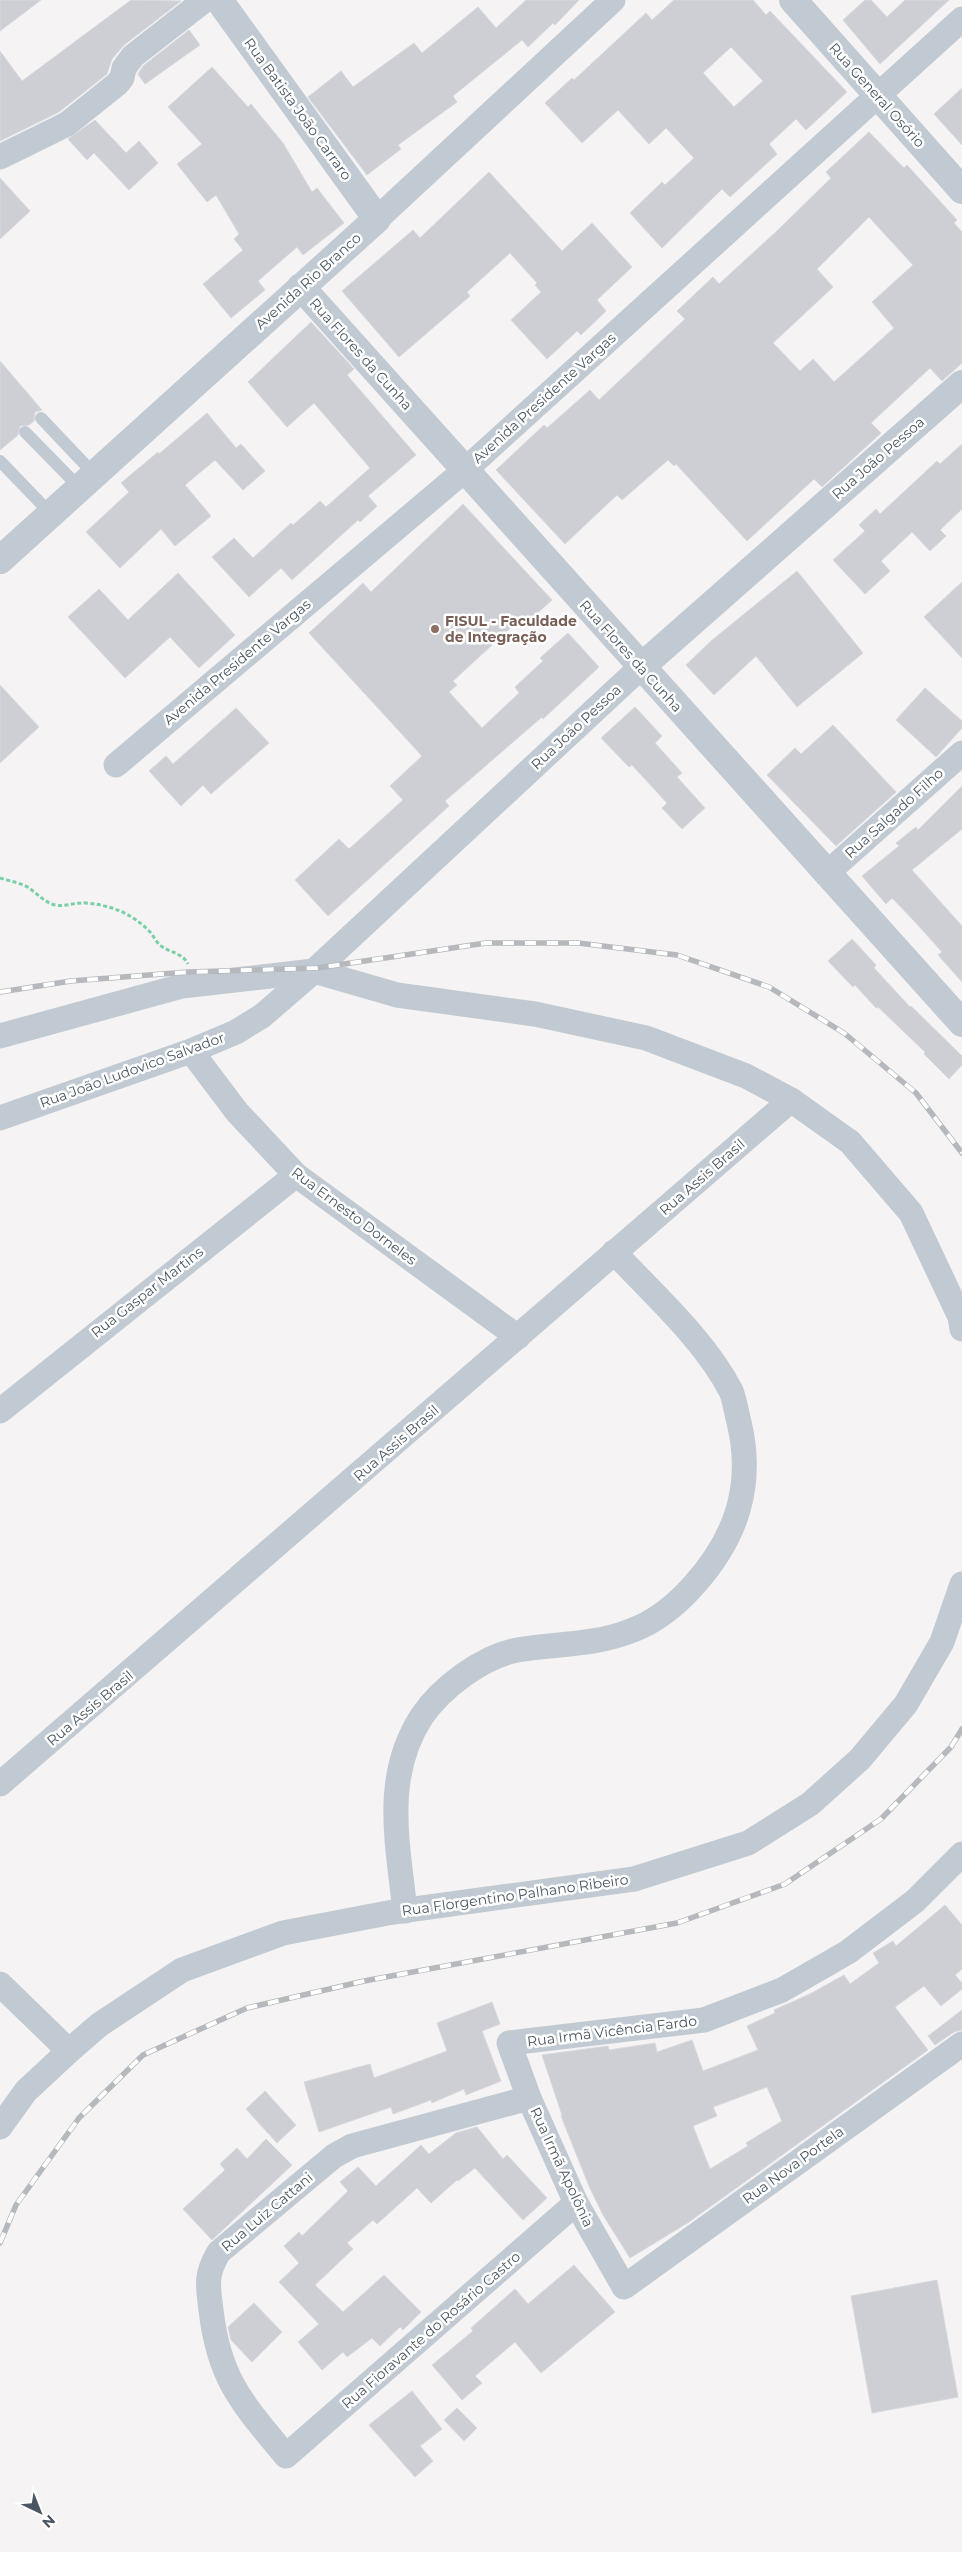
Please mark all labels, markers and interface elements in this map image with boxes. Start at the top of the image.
street label: Rua Batista João Carraro [240,34,356,184]
street label: Rua General Osório [825,39,929,151]
street label: Avenida Rio Branco [251,229,365,333]
street label: Rua Flores da Cunha [306,294,416,414]
street label: Avenida Presidente Vargas [469,329,620,467]
street label: Rua João Pessoa [828,413,928,503]
street label: Avenida Presidente Vargas [160,595,314,729]
street label: Rua Flores da Cunha [576,596,686,716]
place label: FISUL - Faculdade de Integração [445,612,577,646]
marker: FISUL - Faculdade de Integração [429,623,441,635]
street label: Rua João Pessoa [527,681,625,773]
street label: Rua Salgado Filho [841,764,947,862]
street label: Rua João Ludovico Salvador [37,1028,227,1112]
street label: Rua Assis Brasil [655,1135,749,1219]
street label: Rua Ernesto Dorneles [288,1163,420,1269]
street label: Rua Gaspar Martins [87,1242,207,1341]
street label: Rua Assis Brasil [349,1401,443,1485]
street label: Rua Assis Brasil [43,1667,137,1749]
street label: Rua Florgentino Palhano Ribeiro [401,1870,630,1920]
street label: Rua Irmã Vicência Fardo [526,2012,698,2050]
street label: Rua Irmã Apolônia [526,2104,598,2230]
street label: Rua Nova Portela [739,2122,847,2208]
street label: Rua Luiz Cattani [218,2168,316,2256]
street label: Rua Fioravante do Rosário Castro [338,2247,524,2413]
north arrow [15,2487,65,2537]
text: N [39,2511,59,2532]

